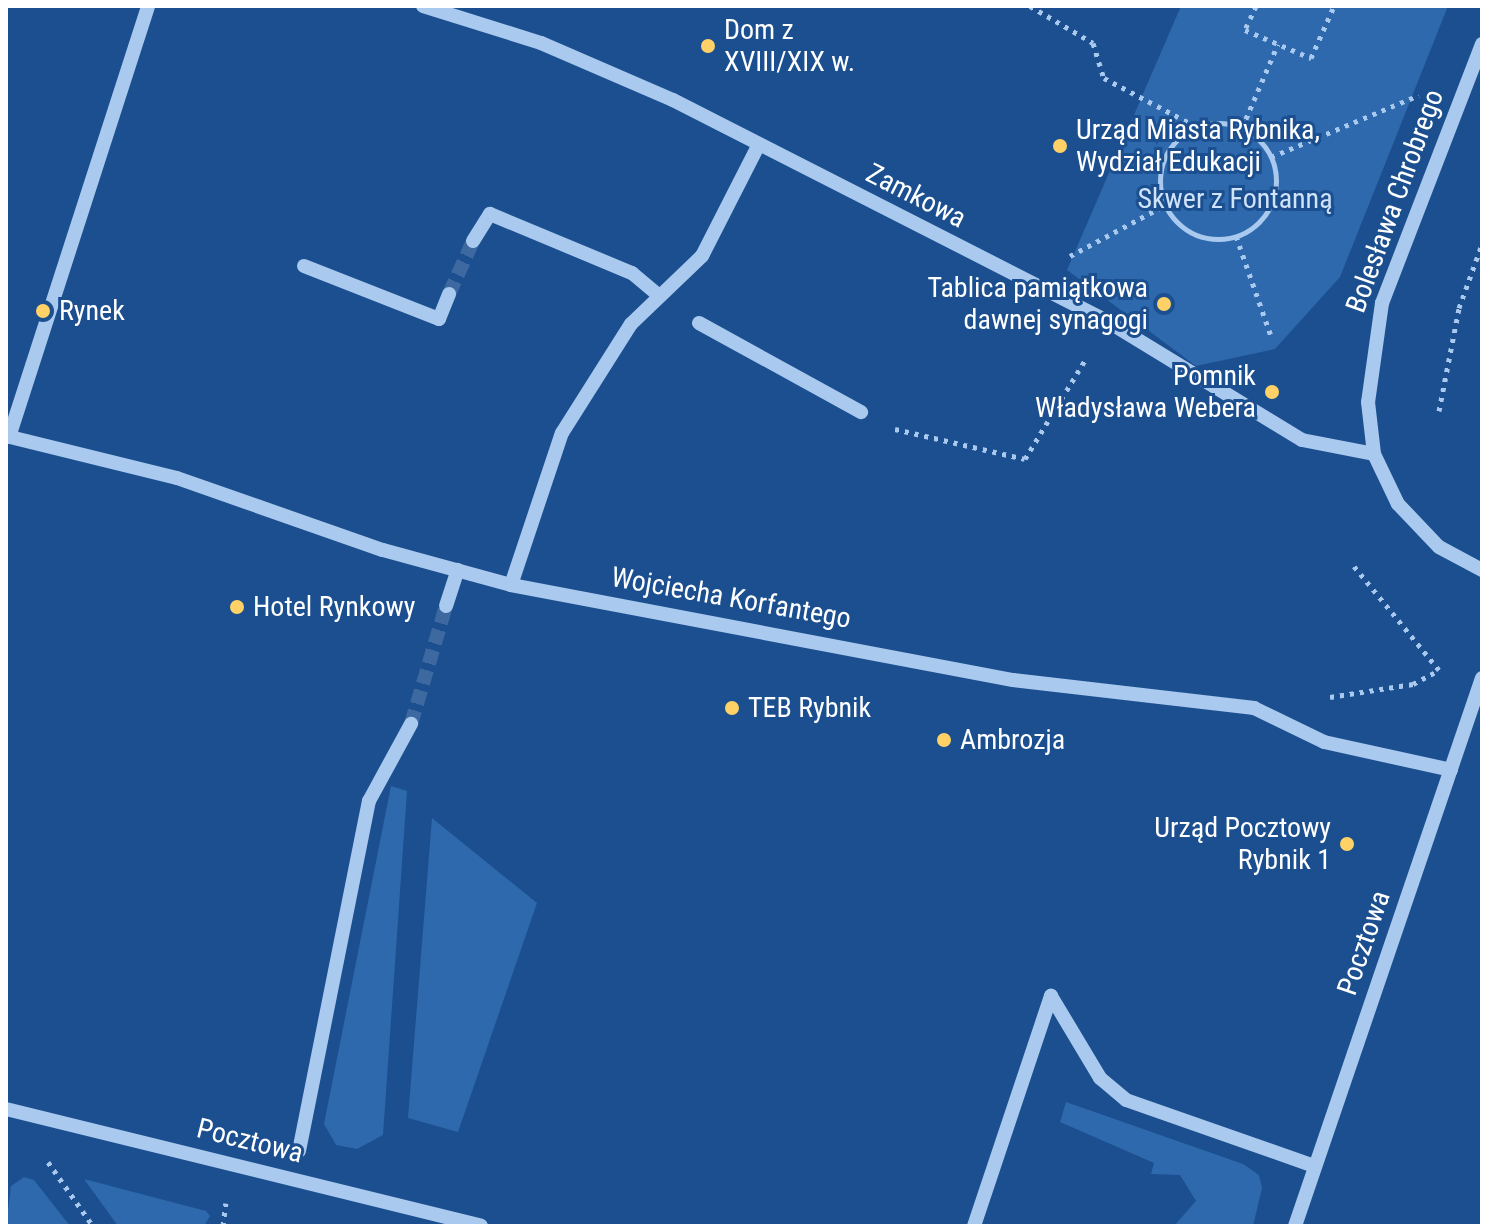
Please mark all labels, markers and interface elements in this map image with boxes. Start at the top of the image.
place label: Dom z XVIII/XIX w. [724,13,855,79]
marker: Dom z XVIII/XIX w. [699,37,717,55]
street label: Bolesława Chrobrego [1339,85,1451,317]
place label: Urząd Miasta Rybnika, Wydział Edukacji [1076,113,1320,179]
marker: Urząd Miasta Rybnika, Wydział Edukacji [1051,137,1069,155]
street label: Zamkowa [861,157,971,235]
park label: Skwer z Fontanną [1137,182,1333,216]
place label: Tablica pamiątkowa dawnej synagogi [927,271,1148,337]
place label: Rynek [59,294,125,328]
marker: Tablica pamiątkowa dawnej synagogi [1155,295,1173,313]
marker: Rynek [34,302,52,320]
place label: Pomnik Władysława Webera [1035,359,1256,425]
marker: Pomnik Władysława Webera [1263,383,1281,401]
street label: Wojciecha Korfantego [609,560,853,636]
place label: Hotel Rynkowy [253,590,415,624]
marker: Hotel Rynkowy [228,598,246,616]
place label: TEB Rybnik [748,691,871,725]
marker: TEB Rybnik [723,699,741,717]
place label: Ambrozja [960,723,1065,757]
marker: Ambrozja [935,731,953,749]
place label: Urząd Pocztowy Rybnik 1 [1154,811,1331,877]
marker: Urząd Pocztowy Rybnik 1 [1338,835,1356,853]
street label: Pocztowa [1330,886,1398,1000]
street label: Pocztowa [193,1112,307,1170]

